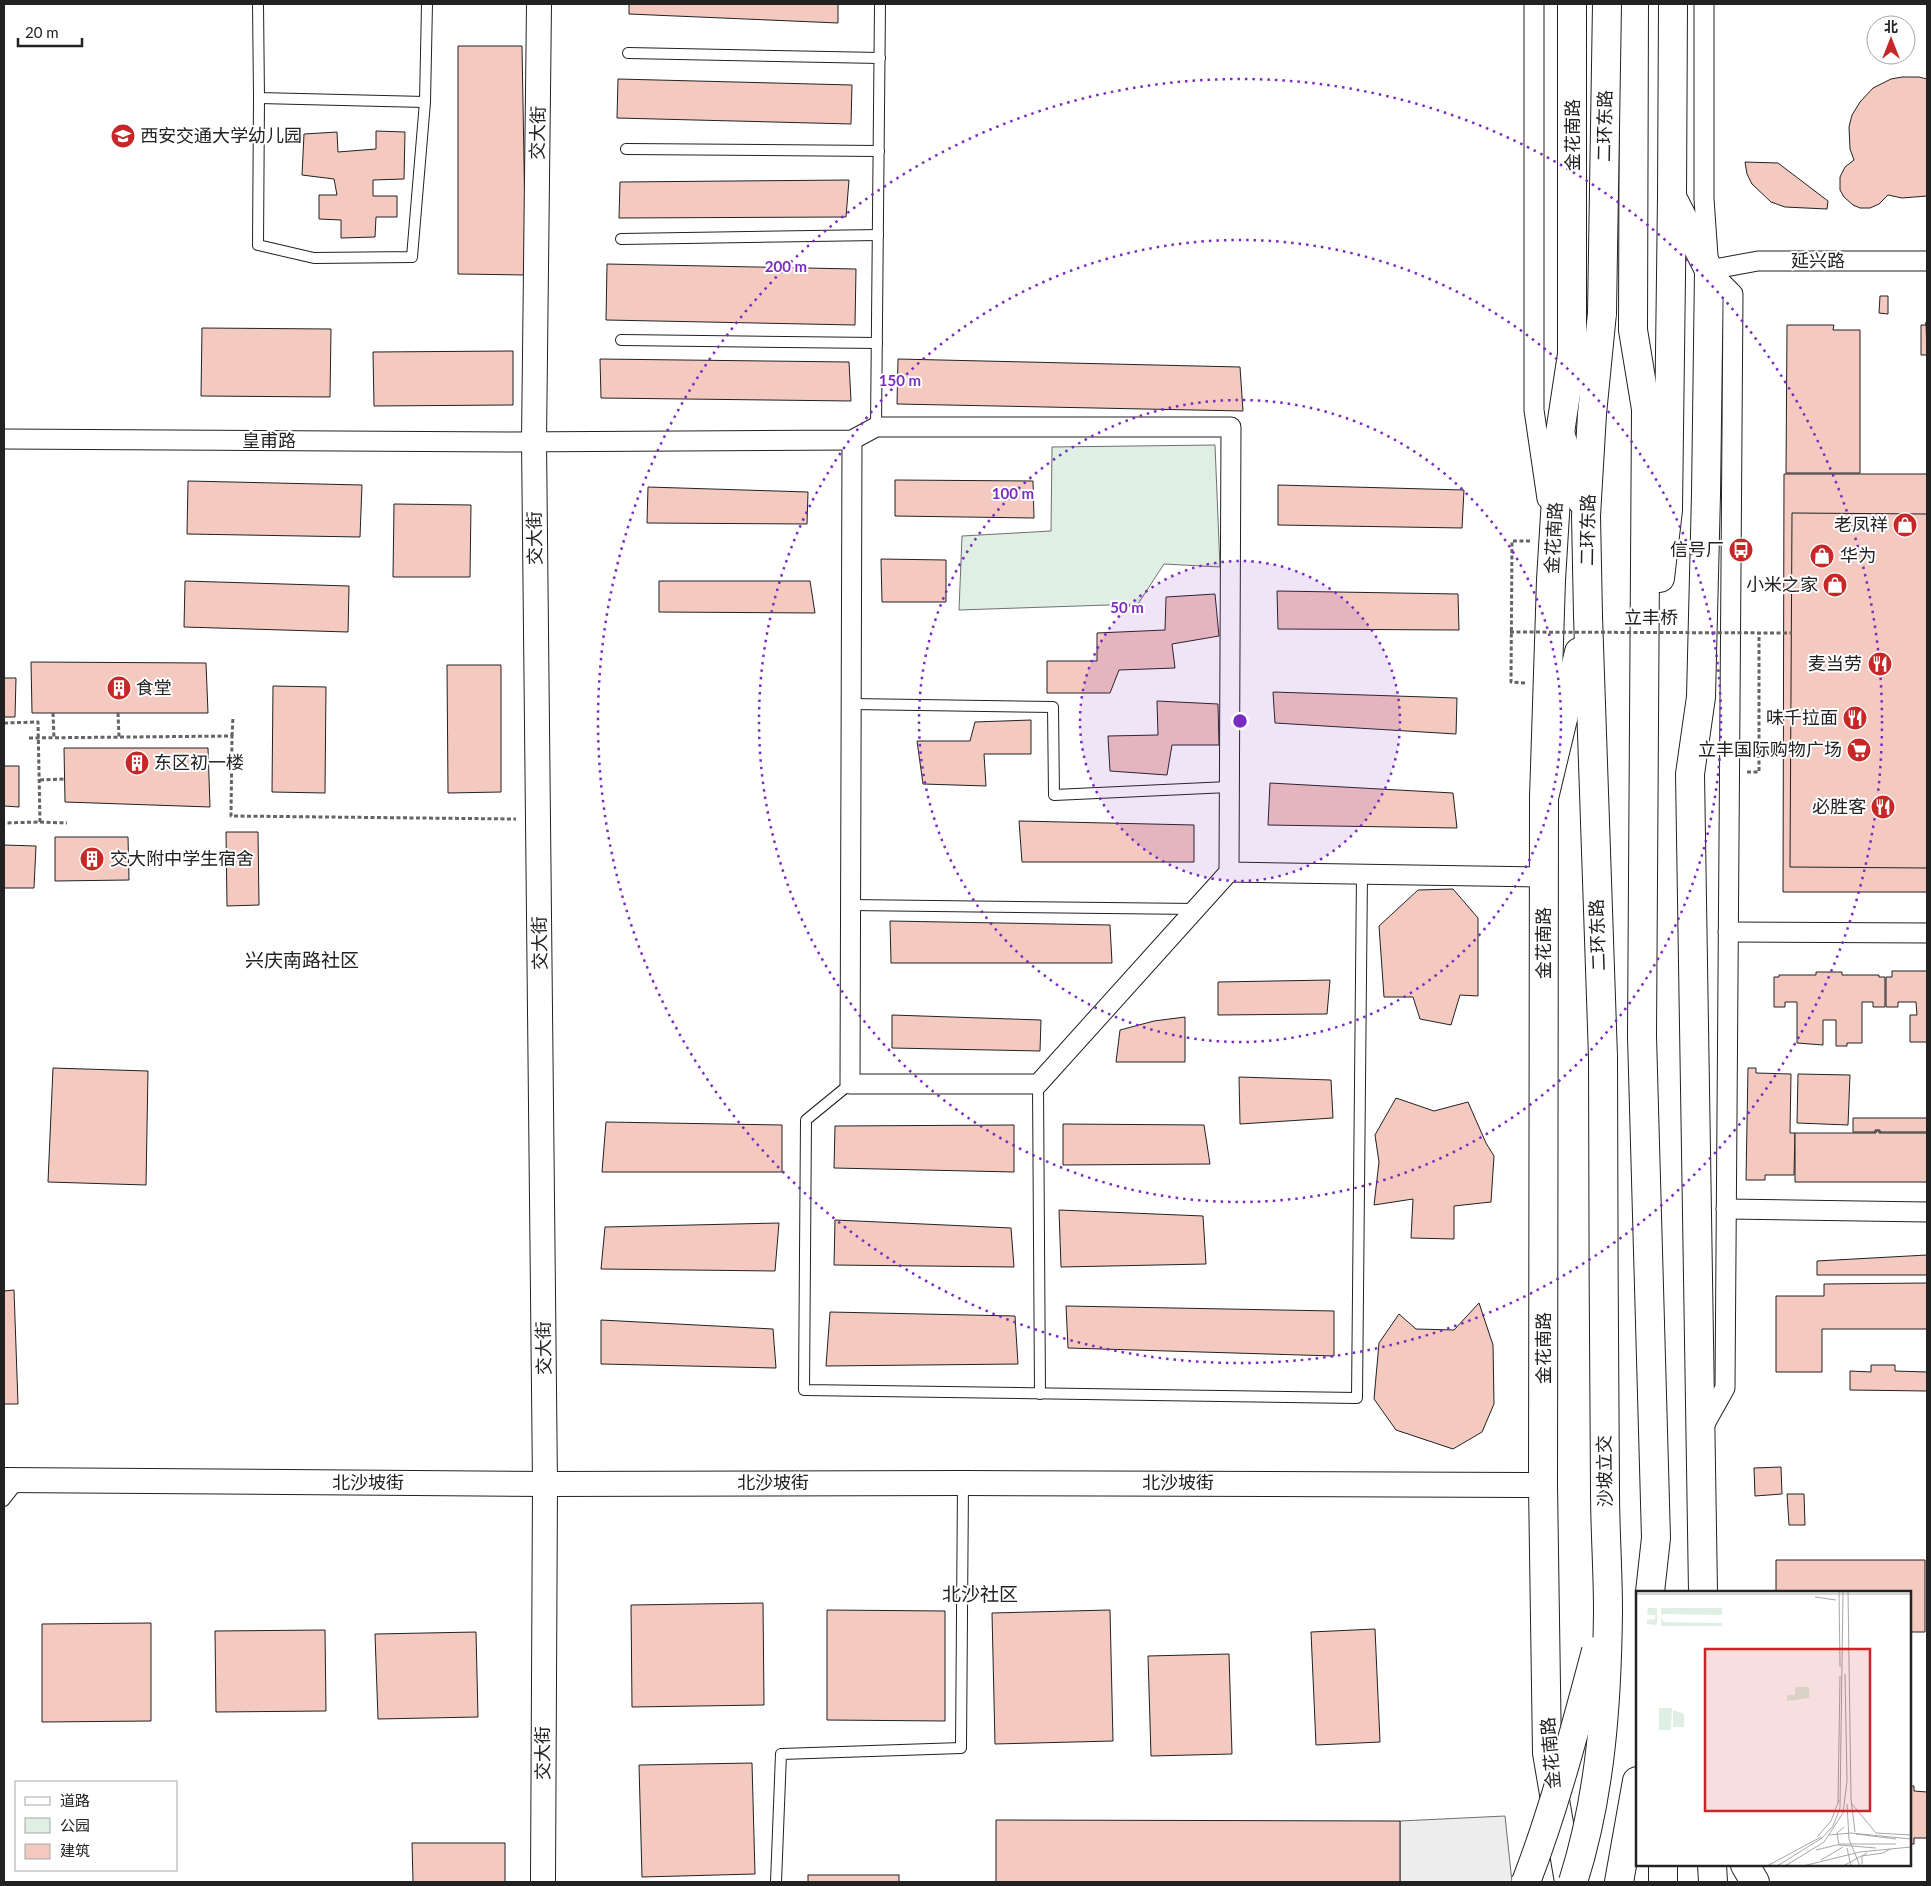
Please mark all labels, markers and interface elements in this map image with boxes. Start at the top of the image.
scale bar [18,15,81,47]
north arrow [1866,15,1916,65]
text: 北 [1884,18,1898,35]
text: 20 m [25,23,59,41]
street label: 二环东路 [1592,90,1616,162]
street label: 金花南路 [1561,99,1583,171]
street label: 交大街 [526,106,548,160]
school or university icon: 西安交通大学幼儿园 [110,123,136,149]
place label: 西安交通大学幼儿园 [140,124,302,146]
street label: 延兴路 [1791,249,1845,271]
text: 200 m [765,257,807,275]
text: 150 m [879,371,921,389]
street label: 皇甫路 [242,429,296,451]
text: 100 m [992,484,1034,502]
street label: 二环东路 [1575,494,1599,566]
street label: 金花南路 [1540,501,1566,574]
street label: 交大街 [523,511,545,565]
shop icon: 老凤祥 [1892,512,1918,538]
place label: 老凤祥 [1834,513,1888,535]
bus stop icon: 信号厂 [1728,537,1754,563]
place label: 信号厂 [1670,538,1724,560]
shop icon: 华为 [1809,543,1835,569]
place label: 华为 [1840,544,1876,566]
shop icon: 小米之家 [1822,572,1848,598]
place label: 小米之家 [1746,573,1818,595]
text: 50 m [1110,598,1144,616]
street label: 立丰桥 [1624,606,1678,628]
restaurant icon: 麦当劳 [1867,651,1893,677]
place label: 麦当劳 [1808,652,1862,674]
building icon: 食堂 [106,675,132,701]
place label: 食堂 [136,676,172,698]
restaurant icon: 味千拉面 [1842,705,1868,731]
place label: 味千拉面 [1766,706,1838,728]
centre of rings [1231,712,1249,730]
supermarket icon: 立丰国际购物广场 [1846,737,1872,763]
place label: 立丰国际购物广场 [1698,738,1842,760]
building icon: 东区初一楼 [124,750,150,776]
place label: 东区初一楼 [154,751,244,773]
restaurant icon: 必胜客 [1870,794,1896,820]
place label: 必胜客 [1812,795,1866,817]
building icon: 交大附中学生宿舍 [79,846,105,872]
place label: 交大附中学生宿舍 [110,847,254,869]
street label: 二环东路 [1585,899,1609,971]
street label: 金花南路 [1532,907,1554,979]
street label: 交大街 [528,916,550,970]
district label: 兴庆南路社区 [245,948,359,971]
street label: 金花南路 [1532,1312,1554,1384]
street label: 交大街 [532,1321,554,1375]
street label: 沙坡立交 [1592,1435,1616,1507]
street label: 北沙坡街 [332,1471,404,1493]
street label: 北沙坡街 [737,1471,809,1493]
street label: 北沙坡街 [1142,1471,1214,1493]
district label: 北沙社区 [942,1582,1018,1605]
inset map [1636,1591,1911,1866]
street label: 金花南路 [1536,1716,1564,1790]
street label: 交大街 [531,1726,553,1780]
legend [15,1781,178,1871]
text: 道路 [60,1791,90,1809]
text: 公园 [60,1816,90,1834]
text: 建筑 [60,1841,90,1859]

